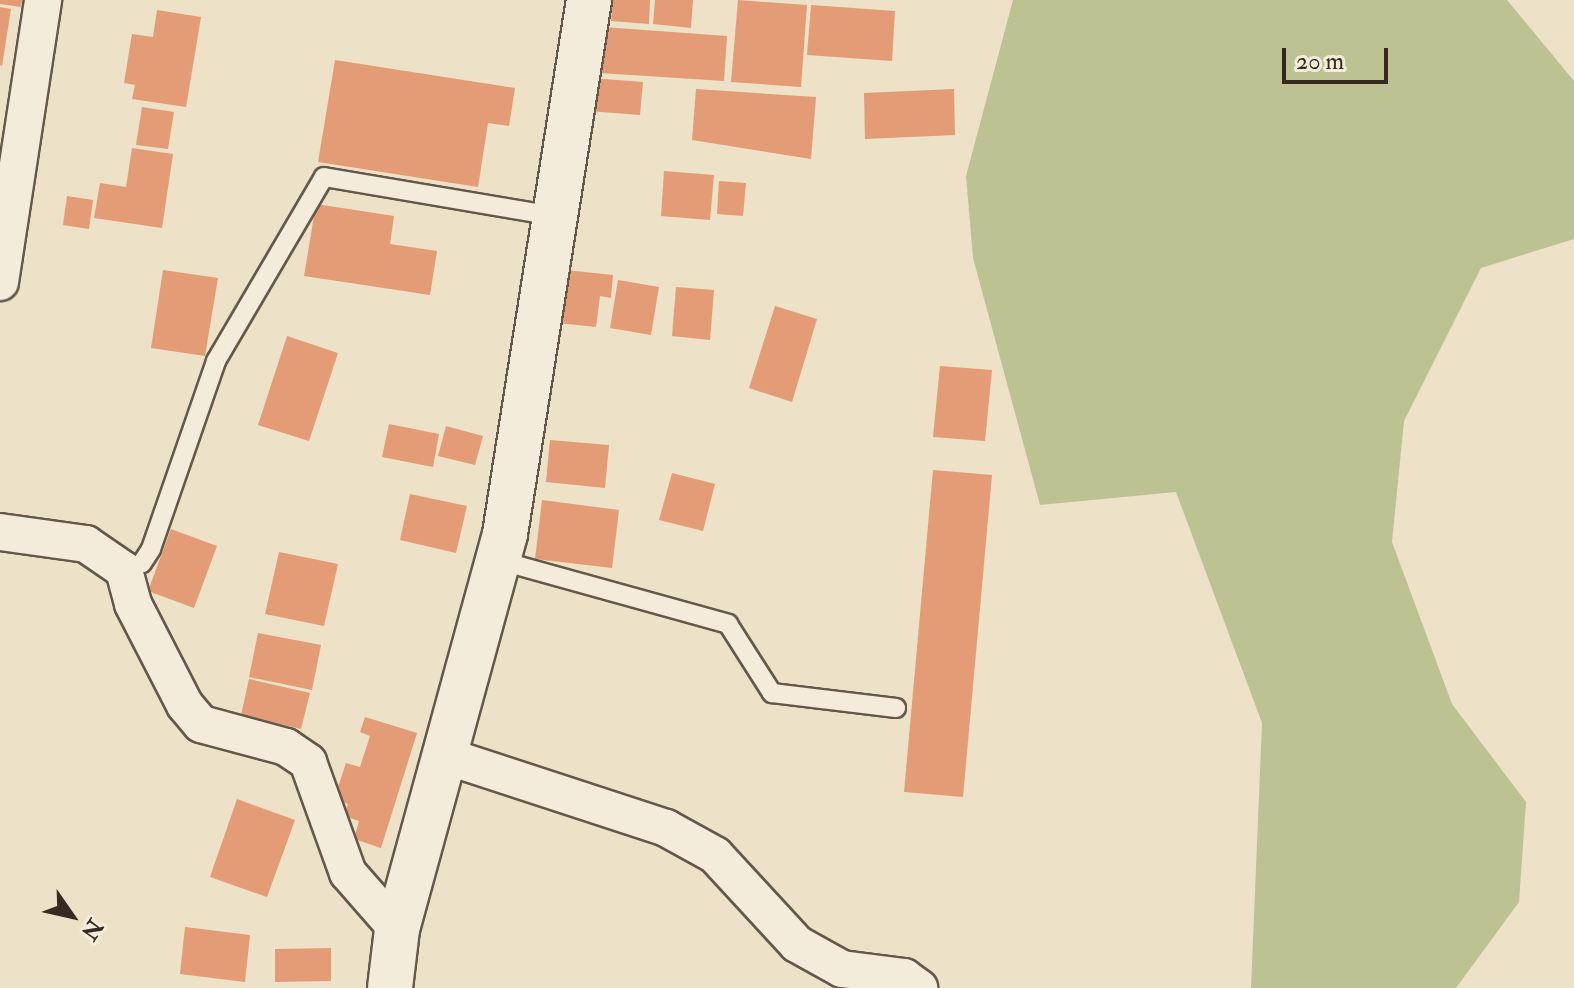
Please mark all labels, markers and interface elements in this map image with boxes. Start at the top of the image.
scale bar [1286,32,1392,82]
text: 20 m [1296,46,1344,77]
north arrow [32,876,112,956]
text: N [75,913,109,945]

